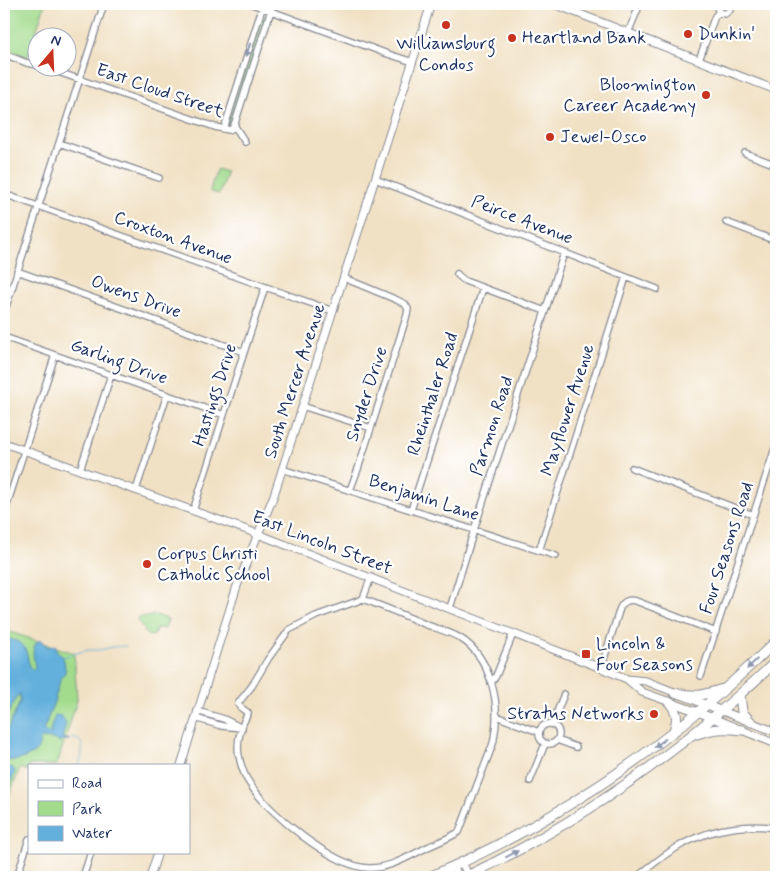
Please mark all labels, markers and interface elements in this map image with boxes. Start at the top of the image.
marker: Williamsburg Condos [440,19,452,31]
place label: Dunkin' [698,22,755,46]
place label: Heartland Bank [522,26,646,50]
north arrow [28,28,78,78]
marker: Dunkin' [682,28,694,40]
text: N [49,31,63,51]
place label: Williamsburg Condos [396,32,496,77]
marker: Heartland Bank [506,32,518,44]
one-way arrow [244,43,252,58]
street label: East Cloud Street [93,58,227,124]
place label: Bloomington Career Academy [563,73,696,118]
marker: Bloomington Career Academy [700,89,712,101]
place label: Jewel-Osco [560,125,647,149]
marker: Jewel-Osco [544,131,556,143]
street label: Peirce Avenue [468,190,576,250]
street label: Croxton Avenue [111,205,235,271]
street label: Owens Drive [88,270,184,324]
street label: South Mercer Avenue [259,300,331,462]
street label: Rheinthaler Road [402,329,464,459]
street label: Garling Drive [66,333,171,393]
street label: Hastings Drive [187,341,245,450]
street label: Mayflower Avenue [535,341,601,479]
street label: Snyder Drive [340,343,394,445]
street label: Parmon Road [465,373,519,479]
street label: Benjamin Lane [366,469,482,527]
street label: Four Seasons Road [694,479,760,617]
street label: East Lincoln Street [249,505,395,581]
place label: Corpus Christi Catholic School [157,542,270,587]
marker: Corpus Christi Catholic School [141,558,153,570]
place label: Lincoln & Four Seasons [596,632,693,677]
marker: Lincoln & Four Seasons [580,648,592,660]
one-way arrow [746,658,758,670]
place label: Stratus Networks [507,702,644,726]
marker: Stratus Networks [648,708,660,720]
one-way arrow [654,737,667,748]
legend [28,764,190,854]
text: Road [72,774,102,794]
text: Park [72,800,102,820]
text: Water [72,824,112,844]
one-way arrow [505,849,519,858]

